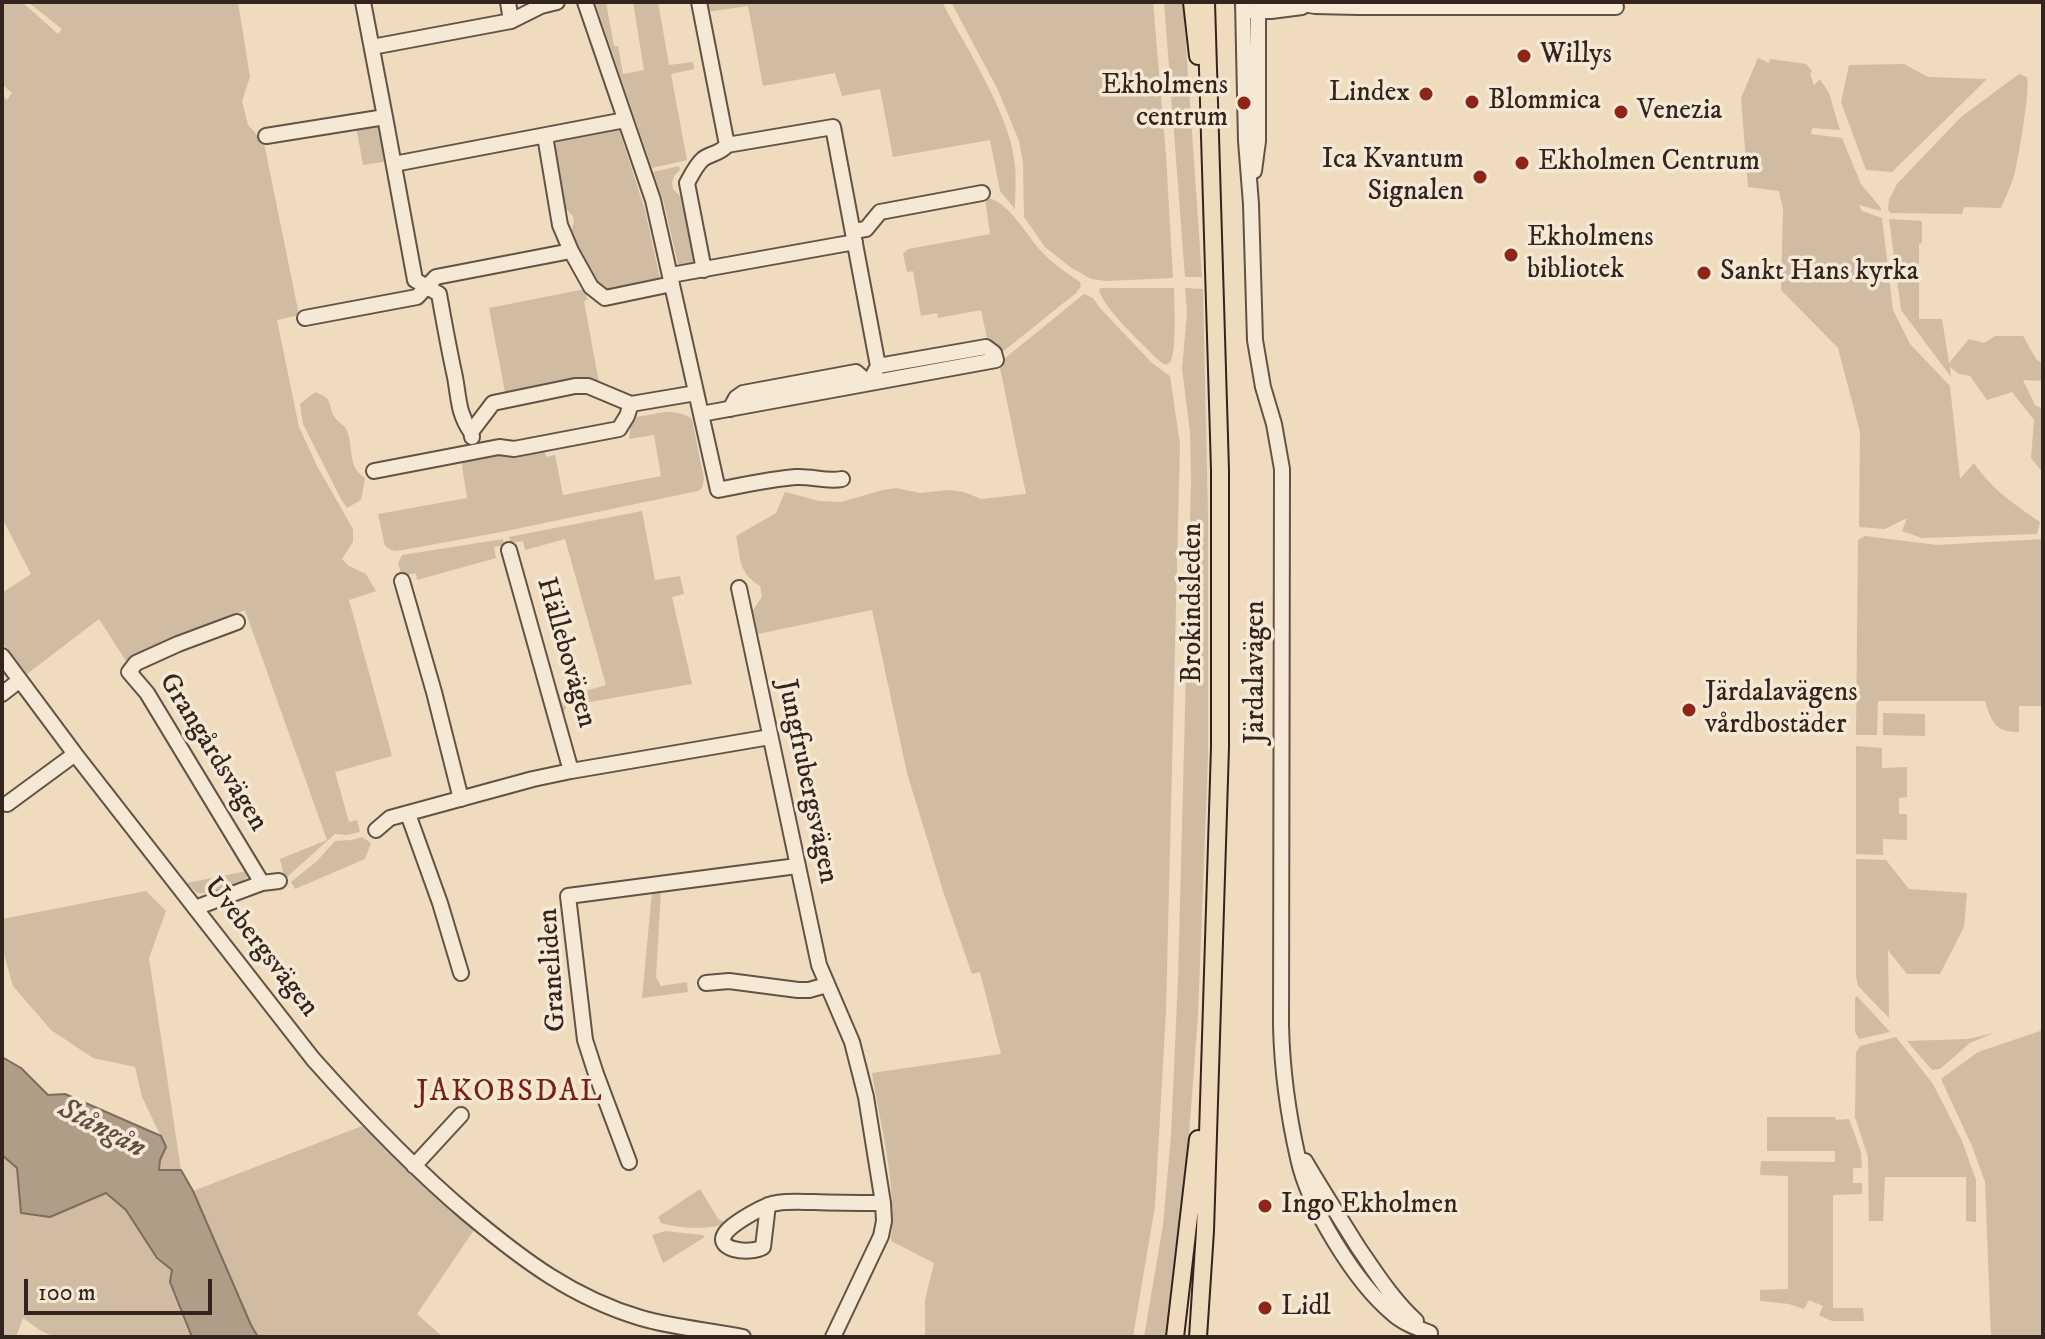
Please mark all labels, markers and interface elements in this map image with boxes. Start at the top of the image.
place label: Willys [1540,39,1612,73]
marker: Willys [1515,47,1533,65]
place label: Ekholmens centrum [1101,70,1228,136]
place label: Lindex [1329,77,1410,111]
marker: Lindex [1417,85,1435,103]
place label: Blommica [1488,85,1601,119]
marker: Blommica [1463,93,1481,111]
marker: Ekholmens centrum [1235,94,1253,112]
place label: Venezia [1637,95,1722,129]
marker: Venezia [1612,103,1630,121]
place label: Ica Kvantum Signalen [1322,144,1464,210]
place label: Ekholmen Centrum [1538,146,1760,180]
marker: Ekholmen Centrum [1513,154,1531,172]
marker: Ica Kvantum Signalen [1471,168,1489,186]
place label: Ekholmens bibliotek [1527,222,1654,288]
marker: Ekholmens bibliotek [1502,246,1520,264]
place label: Sankt Hans kyrka [1720,256,1919,290]
marker: Sankt Hans kyrka [1695,264,1713,282]
street label: Brokindsleden [1177,523,1211,683]
street label: Hällebovägen [528,574,602,732]
street label: Järdalavägen [1240,600,1274,744]
street label: Grangårdsvägen [150,668,274,838]
street label: Jungfrubergsvägen [768,677,844,887]
place label: Järdalavägens vårdbostäder [1705,677,1858,743]
marker: Järdalavägens vårdbostäder [1680,701,1698,719]
street label: Uvebergsvägen [195,872,325,1024]
street label: Graneliden [533,907,575,1033]
district label: JAKOBSDAL [416,1076,604,1112]
water label: Stångån [51,1092,151,1168]
place label: Ingo Ekholmen [1281,1189,1458,1223]
marker: Ingo Ekholmen [1256,1197,1274,1215]
scale bar [28,1263,216,1313]
text: 100 m [38,1278,96,1308]
place label: Lidl [1281,1291,1331,1325]
marker: Lidl [1256,1299,1274,1317]

